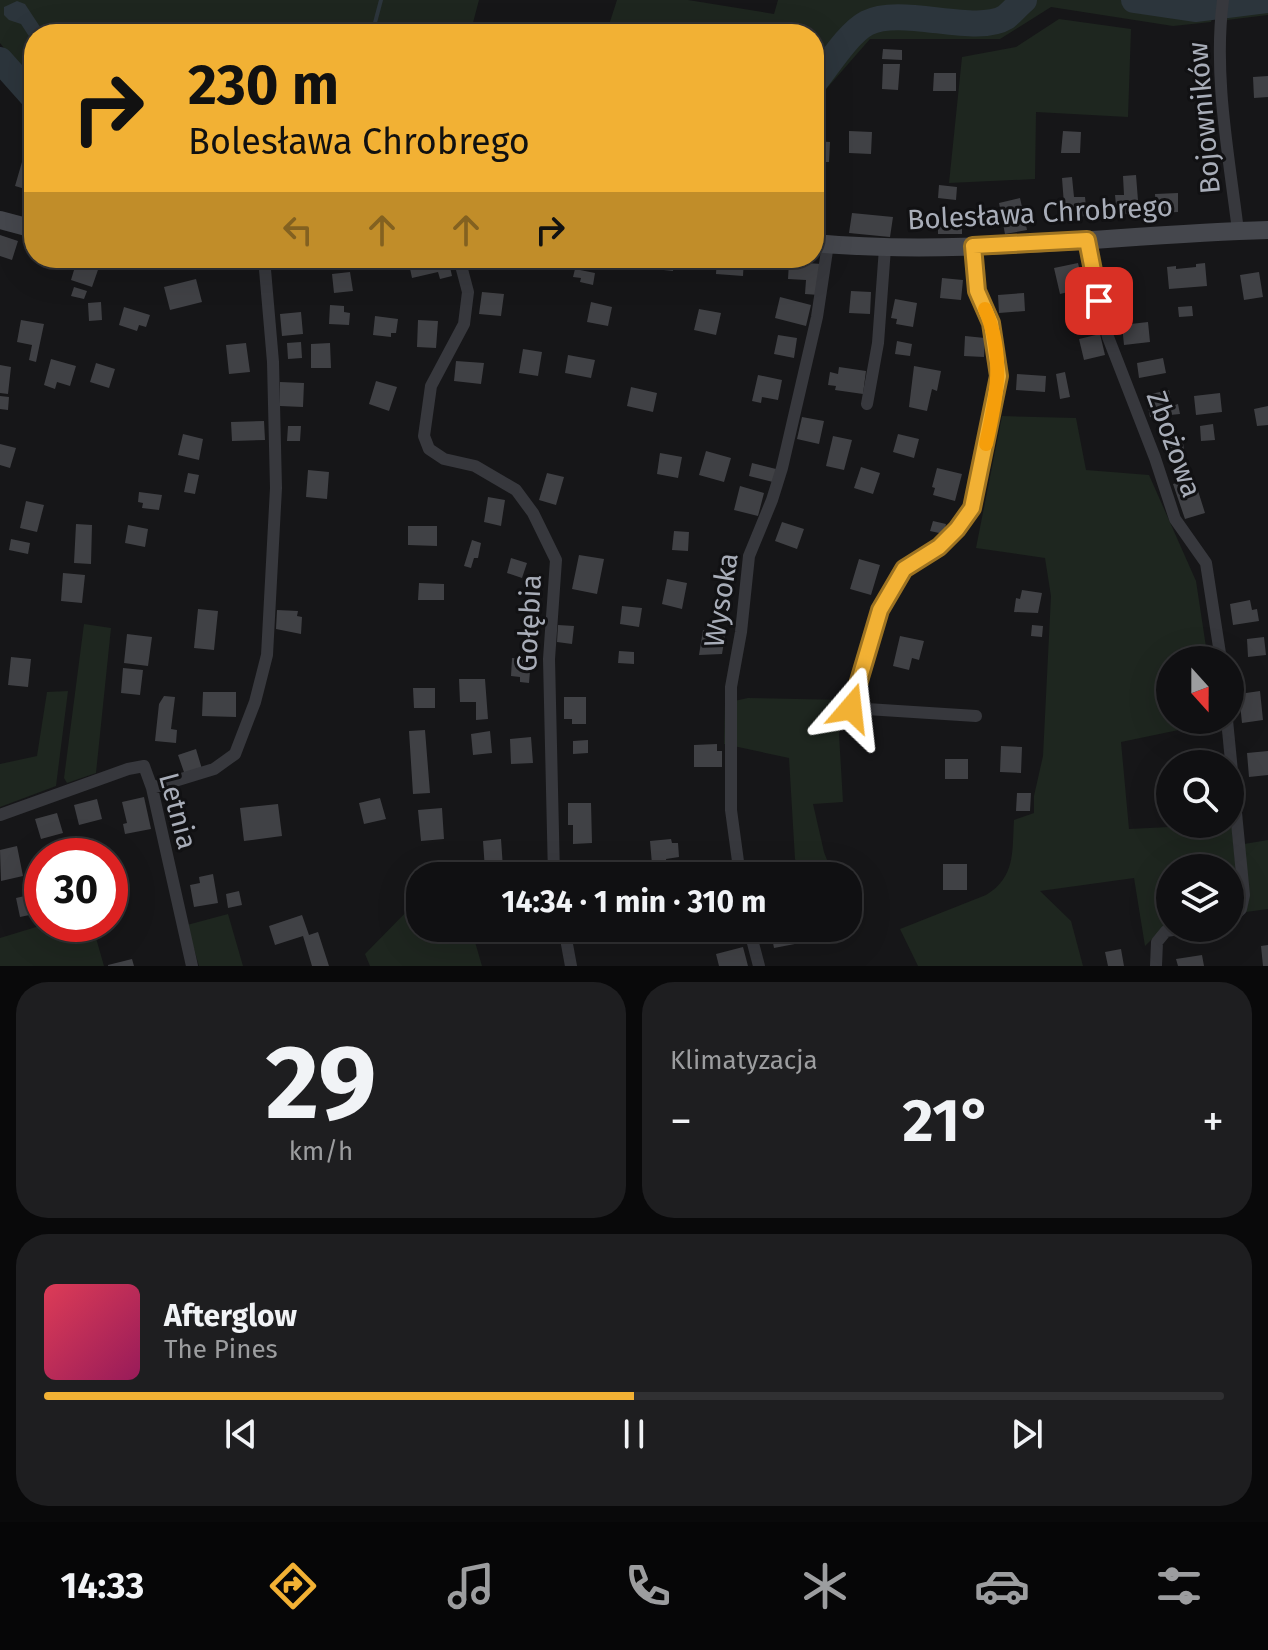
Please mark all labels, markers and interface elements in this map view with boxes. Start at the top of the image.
street label: Bojowników [1181,41,1227,195]
text: 230 m [188,52,339,119]
icon: right [56,56,160,160]
text: Bolesława Chrobrego [188,120,530,164]
street label: Bolesława Chrobrego [906,190,1174,236]
icon: left [276,208,320,252]
icon: ahead [360,208,404,252]
icon: ahead [444,208,488,252]
icon: right [528,208,572,252]
pin [1065,267,1133,335]
icon: arrive [1077,279,1121,323]
street label: Zbożowa [1140,386,1208,502]
street label: Wysoka [697,550,745,650]
street label: Gołębia [510,573,548,673]
north arrow [1156,646,1244,734]
map controls [1156,646,1244,942]
position arrow [809,666,893,750]
button: search [1156,750,1244,838]
street label: Letnia [152,769,204,853]
speed limit sign: 30 [24,838,128,942]
button: layers [1156,854,1244,942]
text: 14:34 · 1 min · 310 m [502,884,766,920]
text: 29 [266,1021,376,1146]
text: Klimatyzacja [670,1045,818,1076]
text: 21° [903,1085,991,1157]
text: − [670,1095,692,1148]
text: + [1202,1095,1224,1148]
text: km/h [289,1136,353,1167]
text: Afterglow [164,1298,297,1334]
text: The Pines [164,1334,278,1365]
icon: previous [219,1412,263,1456]
icon: pause [612,1412,656,1456]
icon: next [1005,1412,1049,1456]
icon: directions [265,1558,321,1614]
icon: music [443,1558,499,1614]
icon: phone [620,1558,676,1614]
icon: climate [797,1558,853,1614]
icon: car [974,1558,1030,1614]
icon: filters [1151,1558,1207,1614]
text: 14:33 [61,1564,144,1608]

